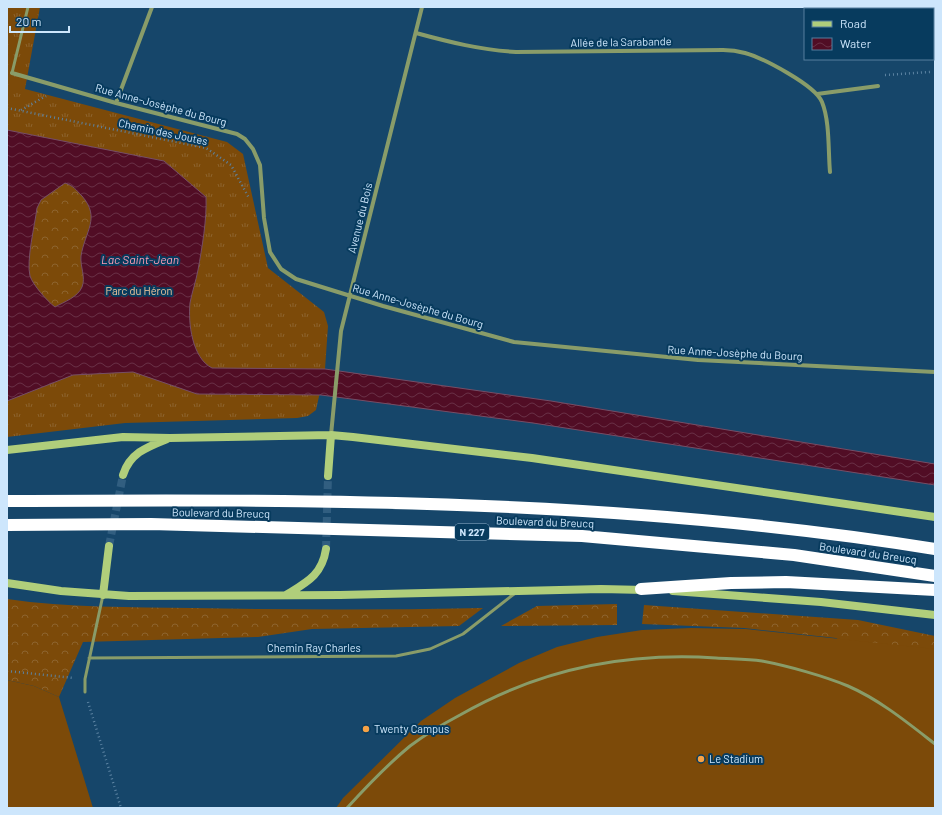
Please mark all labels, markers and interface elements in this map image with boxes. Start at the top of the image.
scale bar [10,8,69,34]
legend [804,8,934,60]
text: 20 m [16,14,42,28]
text: Road [840,16,867,30]
street label: Allée de la Sarabande [570,34,672,49]
text: Water [840,36,872,50]
street label: Rue Anne-Josèphe du Bourg [94,81,228,128]
street label: Chemin des Joutes [117,116,209,147]
street label: Avenue du Bois [344,181,375,255]
water label: Lac Saint-Jean [101,252,179,266]
street label: Rue Anne-Josèphe du Bourg [351,281,485,330]
park label: Parc du Héron [105,284,173,297]
street label: Rue Anne-Josèphe du Bourg [667,342,803,363]
street label: Boulevard du Breucq [172,505,270,520]
street label: Boulevard du Breucq [496,513,594,530]
road number: N 227 [455,524,489,540]
street label: Boulevard du Breucq [818,539,918,566]
street label: Chemin Ray Charles [267,641,361,654]
place label: Twenty Campus [374,722,449,735]
marker: Twenty Campus [361,724,371,734]
place label: Le Stadium [709,752,763,765]
marker: Le Stadium [696,754,706,764]

